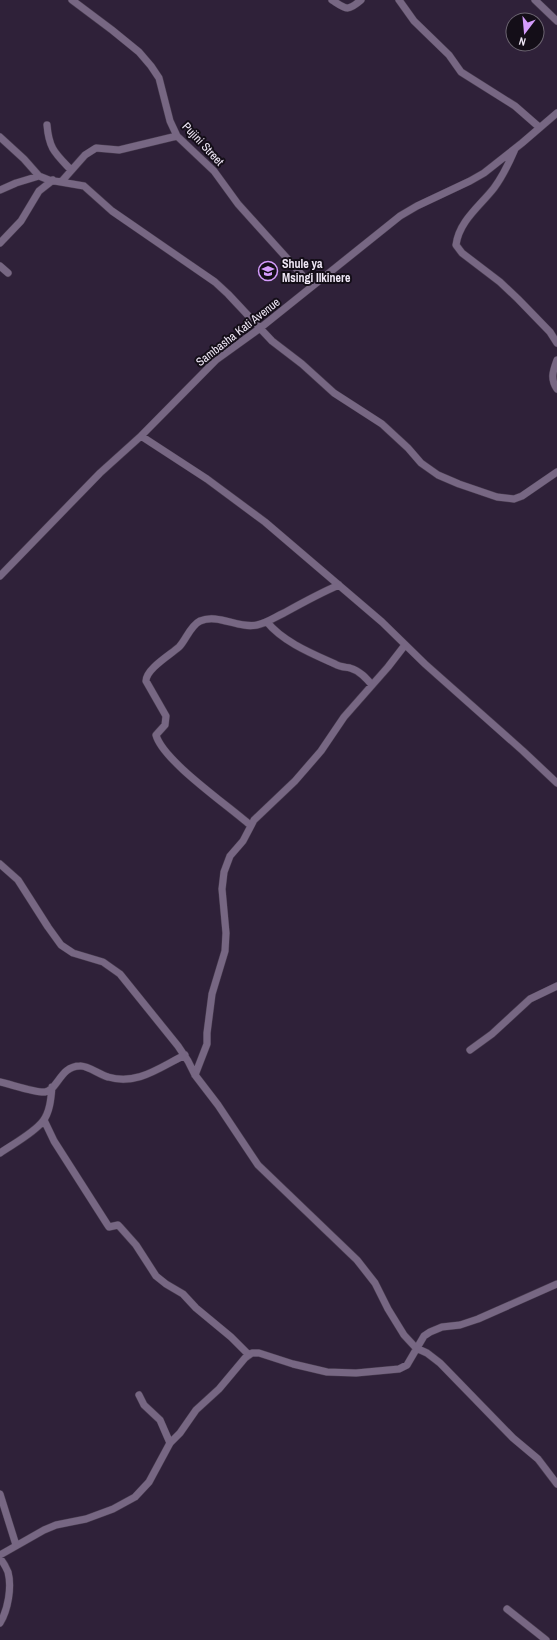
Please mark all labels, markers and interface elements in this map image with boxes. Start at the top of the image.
north arrow [505,12,545,52]
text: N [517,34,527,49]
street label: Pujini Street [179,119,227,169]
place label: Shule ya Msingi Ilkinere [282,256,351,286]
school or university icon: Shule ya Msingi Ilkinere [257,260,279,282]
street label: Sambasha Kati Avenue [193,294,283,370]

